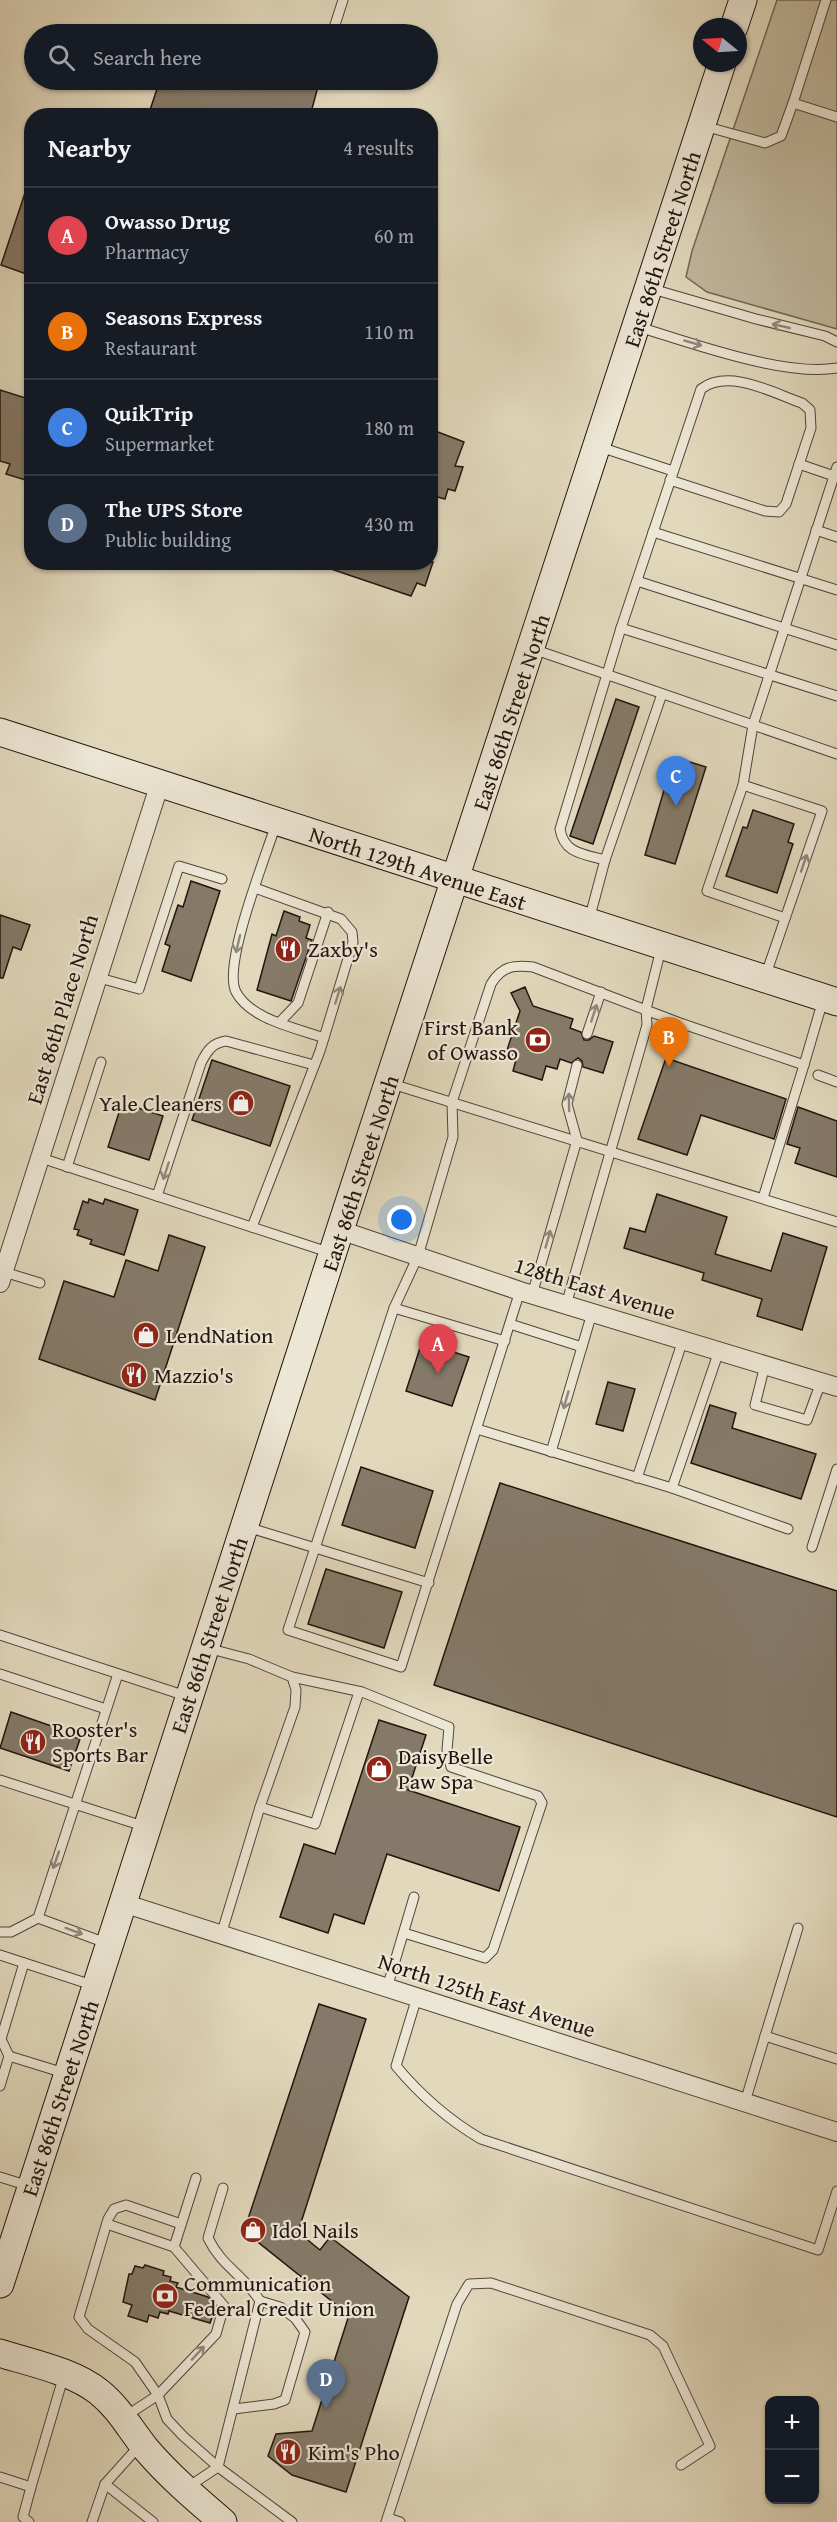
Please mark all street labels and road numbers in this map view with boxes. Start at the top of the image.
street label: East 86th Street North [615,146,709,351]
street label: East 86th Street North [464,609,558,814]
street label: North 129th Avenue East [305,818,531,918]
street label: East 86th Place North [18,909,106,1108]
street label: East 86th Street North [313,1070,407,1275]
street label: 128th East Avenue [510,1248,680,1328]
street label: East 86th Street North [162,1532,256,1737]
street label: North 125th East Avenue [374,1945,600,2045]
street label: East 86th Street North [13,1995,107,2200]

